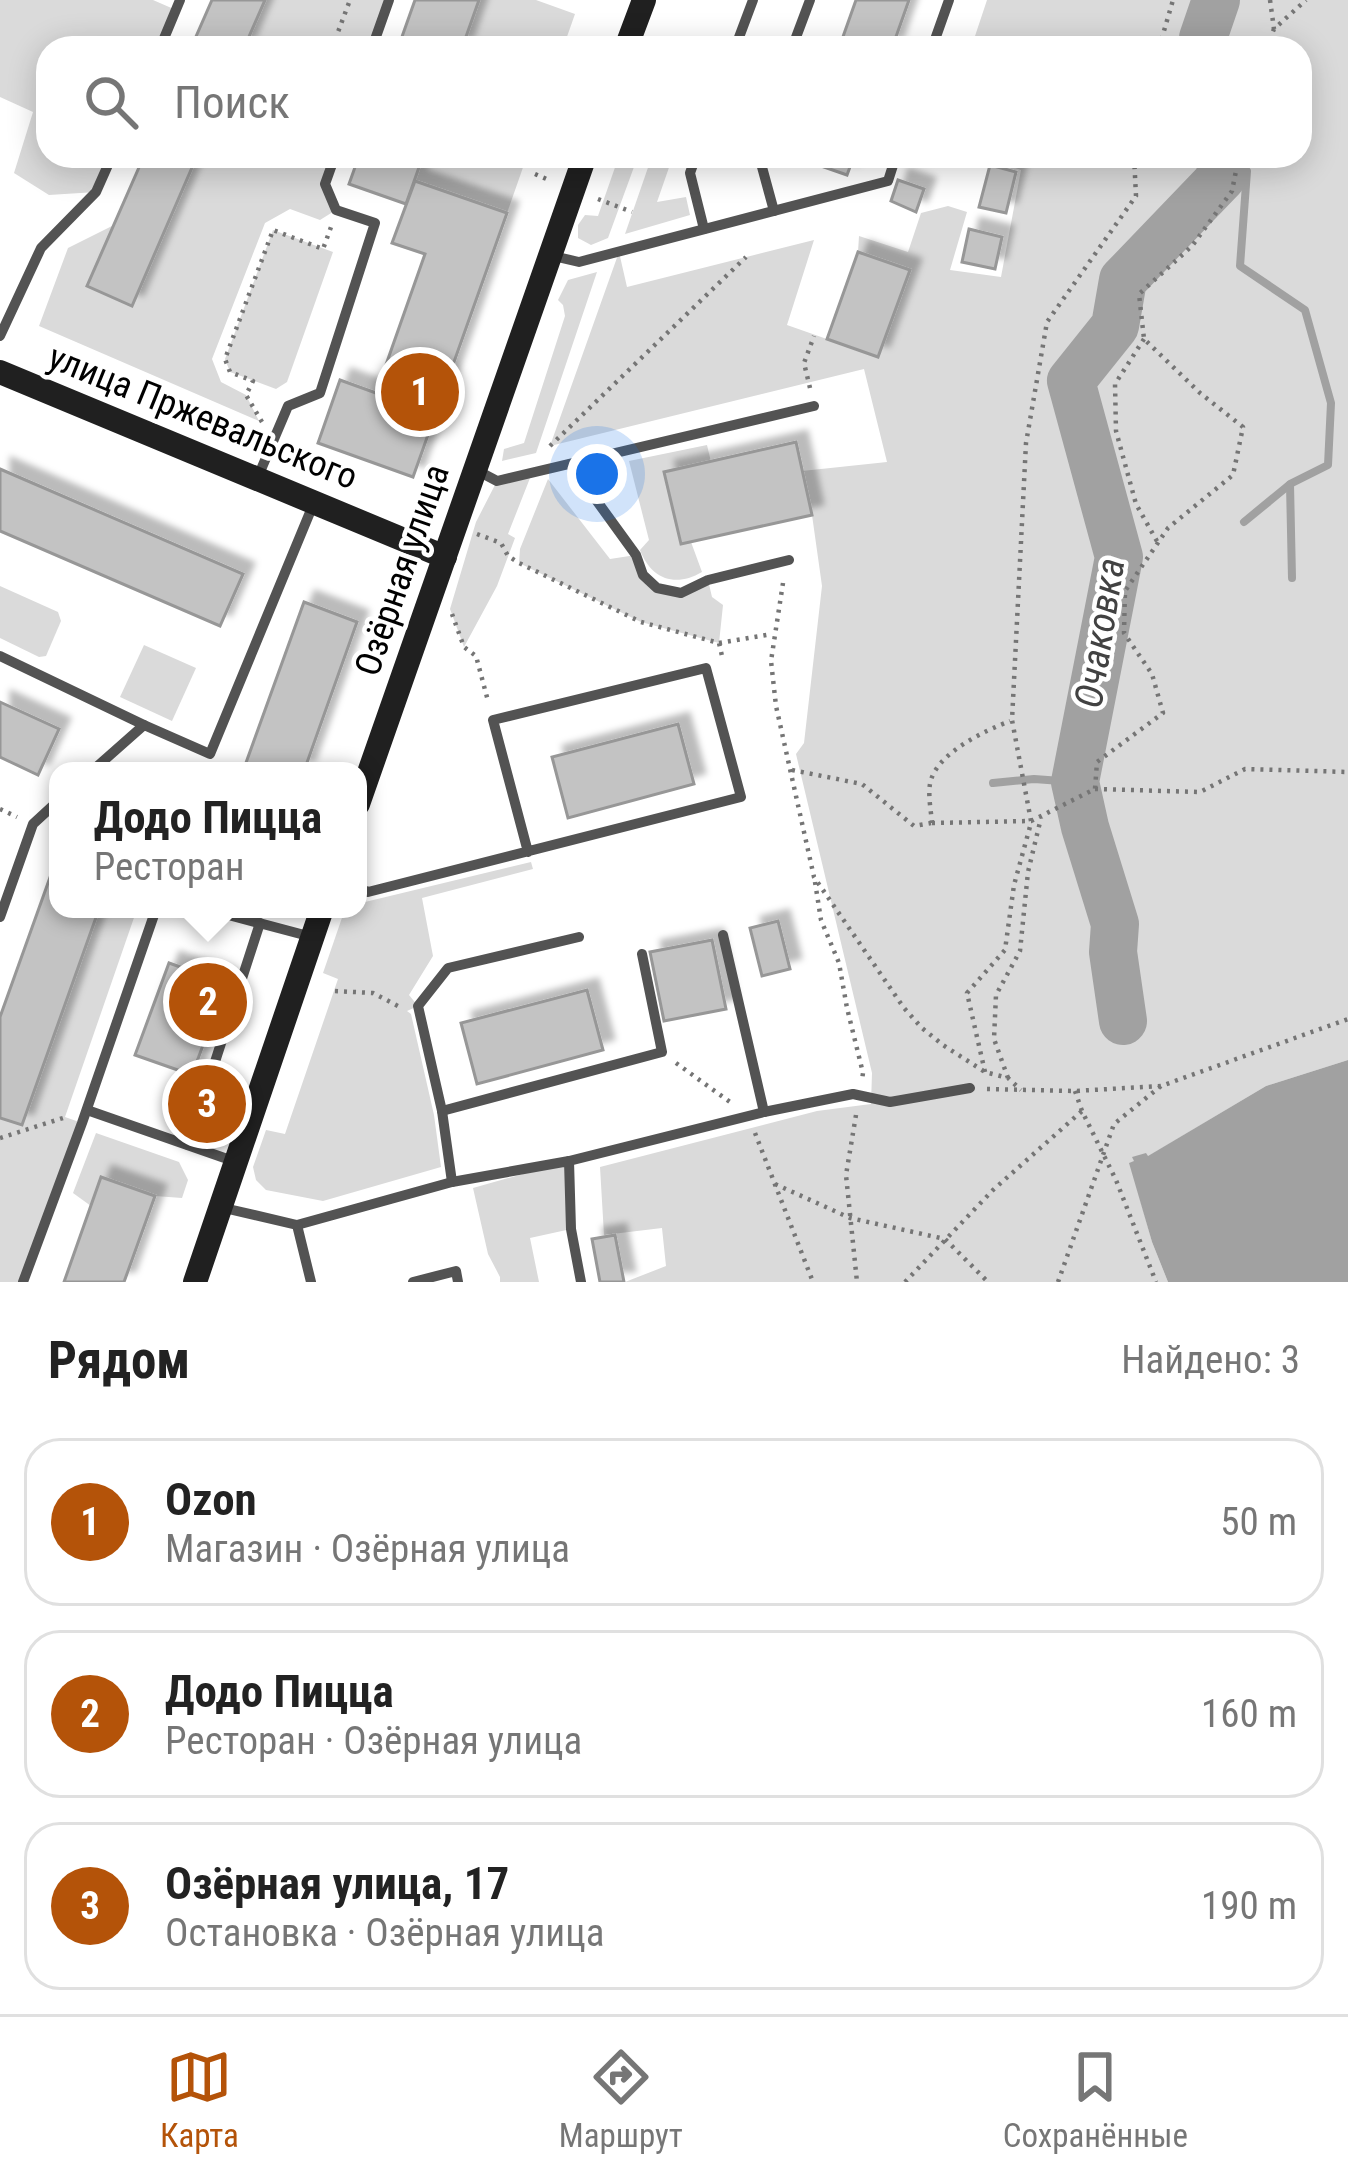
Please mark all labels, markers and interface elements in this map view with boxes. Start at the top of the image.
search box [36,36,1312,168]
icon: search [78,69,144,135]
text: Поиск [174,76,290,129]
street label: улица Пржевальского [42,336,364,498]
pin: 1 [381,347,459,437]
your location [567,444,627,504]
street label: Озёрная улица [346,459,458,681]
water label: Очаковка [1065,555,1135,711]
popup [49,762,367,918]
text: Додо Пицца [94,791,322,844]
text: Ресторан [94,844,245,890]
pin: 2 [169,957,247,1047]
pin: 3 [168,1059,246,1149]
text: Рядом [48,1331,190,1390]
text: Найдено: 3 [1121,1337,1300,1383]
text: Ozon [165,1473,257,1526]
text: 1 [80,1499,100,1545]
text: 50 m [1220,1499,1297,1545]
text: Магазин · Озёрная улица [165,1526,570,1572]
text: Додо Пицца [165,1665,394,1718]
text: 2 [80,1691,100,1737]
text: 160 m [1201,1691,1297,1737]
text: Ресторан · Озёрная улица [165,1718,582,1764]
text: Озёрная улица, 17 [165,1857,509,1910]
text: 3 [80,1883,100,1929]
text: 190 m [1201,1883,1297,1929]
text: Остановка · Озёрная улица [165,1910,604,1956]
tab: Карта [160,2044,239,2155]
tab: Маршрут [559,2044,683,2155]
tab: Сохранённые [1003,2044,1188,2155]

